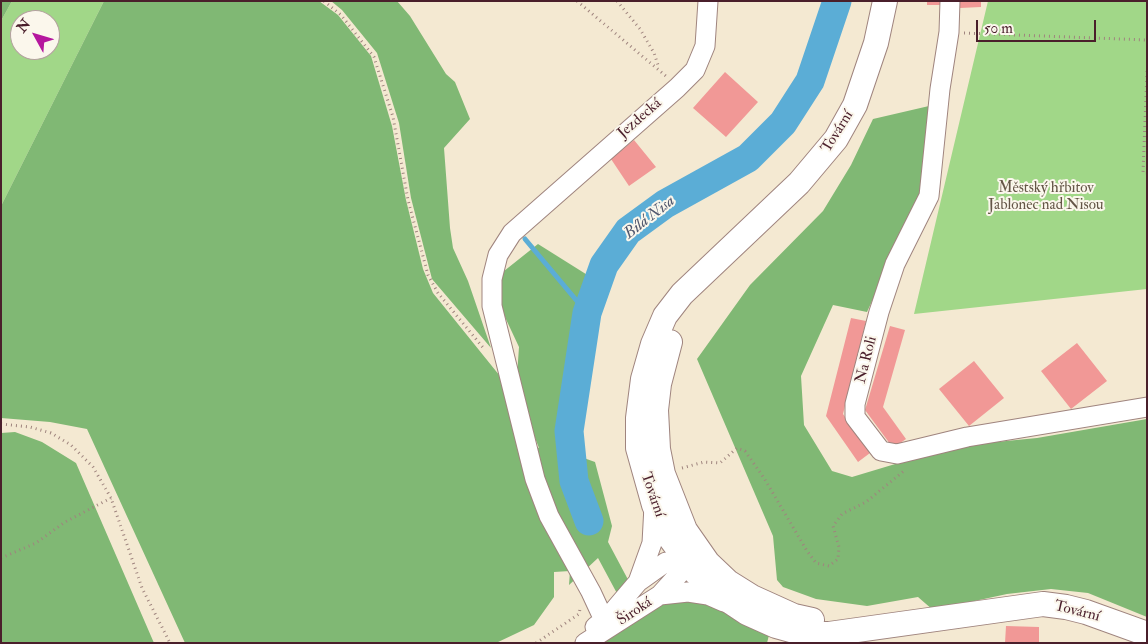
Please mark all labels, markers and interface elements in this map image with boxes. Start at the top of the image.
north arrow [10,10,60,60]
scale bar [978,10,1098,42]
text: N [13,16,34,36]
text: 50 m [984,19,1013,38]
street label: Jezdecká [614,95,666,143]
street label: Tovární [818,108,858,156]
park label: Městský hřbitov Jablonec nad Nisou [988,180,1104,215]
water label: Bílá Nisa [621,192,679,244]
street label: Na Roli [852,335,882,385]
street label: Tovární [636,470,668,520]
street label: Široká [614,594,656,630]
street label: Tovární [1052,598,1102,626]

